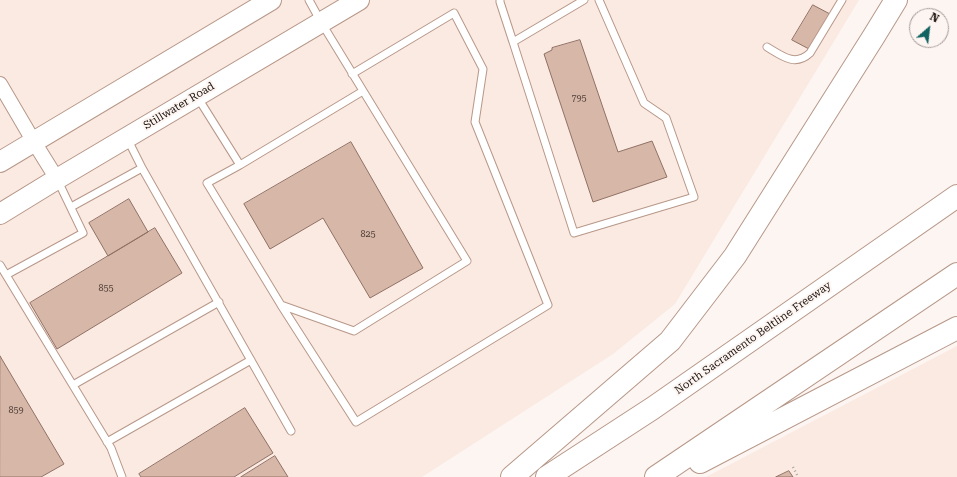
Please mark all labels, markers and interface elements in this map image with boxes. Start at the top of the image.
north arrow [909,8,949,48]
text: N [928,10,941,26]
street label: Stillwater Road [141,80,217,132]
house number: 795 [571,93,587,103]
house number: 825 [360,229,376,239]
street label: North Sacramento Beltline Freeway [672,279,834,397]
house number: 855 [98,283,114,293]
house number: 859 [8,405,24,415]

